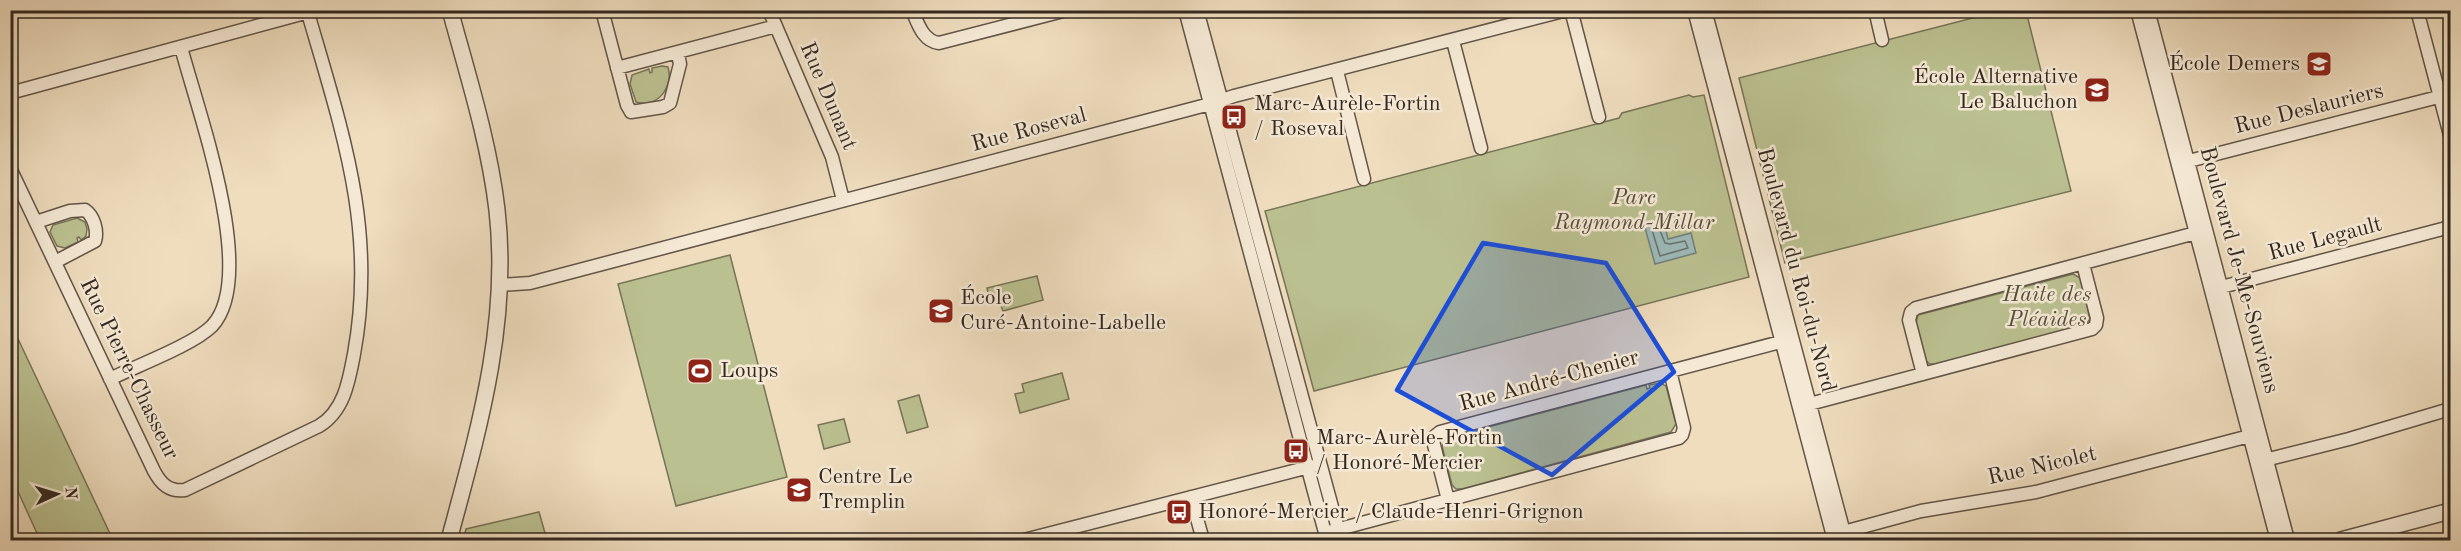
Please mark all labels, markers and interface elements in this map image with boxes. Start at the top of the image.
street label: Rue Dunant [795,39,861,153]
school or university icon: École Demers [2304,49,2334,79]
place label: École Demers [2169,50,2300,75]
place label: École Alternative Le Baluchon [1913,63,2078,113]
school or university icon: École Alternative Le Baluchon [2082,75,2112,105]
street label: Rue Deslauriers [2232,80,2386,138]
place label: Marc-Aurèle-Fortin / Roseval [1254,93,1441,140]
bus stop icon: Marc-Aurèle-Fortin / Roseval [1219,102,1249,132]
street label: Rue Roseval [969,104,1089,156]
street label: Boulevard Je-Me-Souviens [2195,144,2283,396]
street label: Boulevard du Roi-du-Nord [1753,145,1839,395]
park label: Parc Raymond-Millar [1553,187,1715,234]
street label: Rue Legault [2266,213,2384,265]
street label: Rue Pierre-Chasseur [76,275,182,463]
place label: École Curé-Antoine-Labelle [960,284,1166,334]
park label: Haite des Pléaides [2002,284,2091,331]
school or university icon: École Curé-Antoine-Labelle [926,296,956,326]
street label: Rue André-Chenier [1457,346,1641,416]
sports icon: Loups [685,356,715,386]
place label: Loups [720,360,778,382]
place label: Marc-Aurèle-Fortin / Honoré-Mercier [1316,427,1503,474]
bus stop icon: Marc-Aurèle-Fortin / Honoré-Mercier [1281,436,1311,466]
street label: Rue Nicolet [1985,443,2099,489]
north arrow [27,464,87,524]
place label: Centre Le Tremplin [818,466,913,513]
school or university icon: Centre Le Tremplin [784,475,814,505]
text: N [62,486,78,501]
bus stop icon: Honoré-Mercier / Claude-Henri-Grignon [1164,497,1194,527]
place label: Honoré-Mercier / Claude-Henri-Grignon [1198,501,1584,523]

